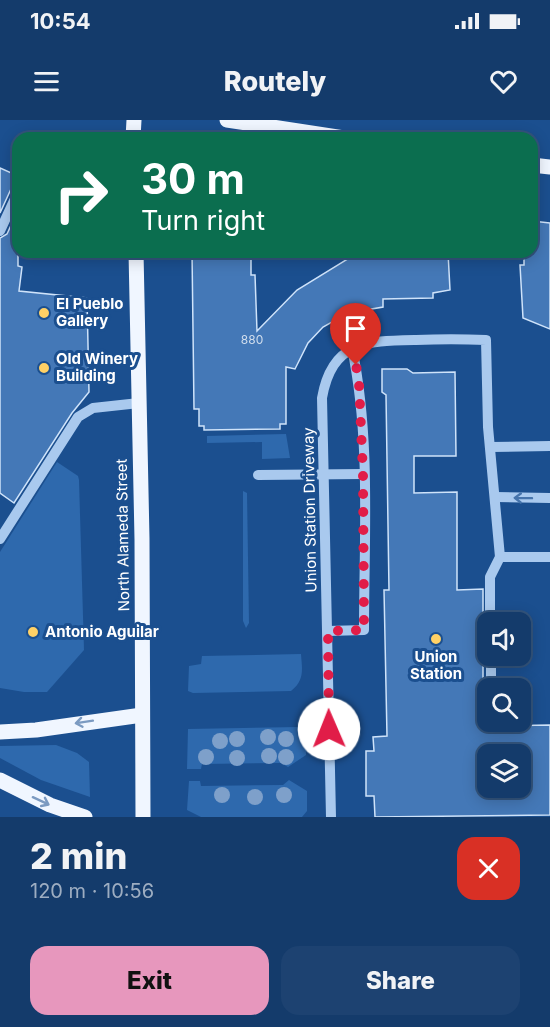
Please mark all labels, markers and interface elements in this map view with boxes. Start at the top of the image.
text: 10:54 [30,8,91,34]
icon: menu [30,65,63,98]
text: Routely [224,65,326,98]
icon: heart [487,65,520,98]
text: 30 m [141,153,245,204]
icon: right [42,156,120,234]
text: Turn right [141,204,265,237]
place label: El Pueblo Gallery [56,294,123,330]
pin [330,303,381,365]
marker: El Pueblo Gallery [37,306,51,320]
icon: arrive [339,312,372,345]
house number: 880 [241,332,263,347]
place label: Old Winery Building [56,349,138,385]
marker: Old Winery Building [37,361,51,375]
street label: Union Station Driveway [299,427,320,593]
street label: North Alameda Street [112,458,133,611]
one-way arrow [513,492,533,504]
map controls [477,612,531,798]
button: sound [477,612,531,666]
place label: Antonio Aguilar [45,622,159,641]
marker: Antonio Aguilar [26,625,40,639]
marker: Union Station [429,632,443,646]
place label: Union Station [410,647,462,683]
button: search [477,678,531,732]
position arrow [297,697,361,761]
one-way arrow [75,717,95,728]
button: layers [477,744,531,798]
one-way arrow [32,796,50,808]
text: 2 min [30,834,127,878]
button: close [457,837,520,900]
text: 120 m · 10:56 [30,879,154,903]
button: Exit [30,946,269,1015]
button: Share [281,946,520,1015]

